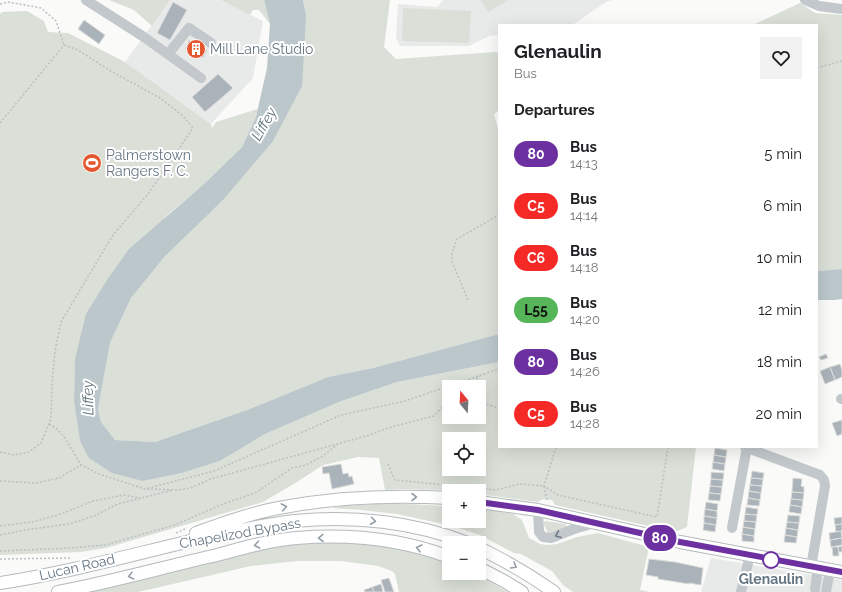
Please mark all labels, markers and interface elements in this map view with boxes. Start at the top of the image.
button: heart [760,37,802,79]
building icon: Mill Lane Studio [185,38,207,60]
text: Glenaulin [514,40,602,62]
place label: Mill Lane Studio [210,41,313,57]
text: Bus [514,66,537,81]
text: Departures [514,101,595,119]
water label: Liffey [247,104,281,144]
text: Bus [570,138,597,156]
text: 5 min [764,145,802,163]
text: 80 [527,146,545,162]
place label: Palmerstown Rangers F. C. [106,147,191,179]
sports icon: Palmerstown Rangers F. C. [81,152,103,174]
text: 14:13 [570,156,598,171]
text: Bus [570,190,597,208]
text: 6 min [763,197,802,215]
text: C5 [527,198,545,214]
text: 14:14 [570,208,598,223]
text: Bus [570,242,597,260]
text: 10 min [757,249,802,267]
text: C6 [527,250,545,266]
text: 14:18 [570,260,598,275]
text: Bus [570,294,597,312]
text: 12 min [758,301,802,319]
text: L55 [524,302,548,318]
text: 14:20 [570,312,600,327]
text: Bus [570,346,597,364]
text: 18 min [757,353,802,371]
text: 80 [527,354,545,370]
text: 14:26 [570,364,600,379]
water label: Liffey [78,380,98,416]
north arrow [442,380,486,424]
map controls [442,380,486,580]
text: Bus [570,398,597,416]
text: 20 min [755,405,802,423]
text: C5 [527,406,545,422]
text: 14:28 [570,416,600,431]
button: locate [442,432,486,476]
button: + [442,484,486,528]
one-way arrow [411,493,417,501]
one-way arrow [281,503,287,512]
street label: Chapelizod Bypass [178,514,302,552]
one-way arrow [370,516,376,525]
line badge: 80 [642,525,678,551]
one-way arrow [555,530,562,538]
text: 80 [651,530,669,546]
one-way arrow [318,533,324,542]
button: − [442,536,486,580]
one-way arrow [254,540,261,549]
one-way arrow [416,545,422,553]
street label: Lucan Road [38,551,116,583]
marker: Glenaulin [762,551,780,569]
one-way arrow [510,561,517,568]
one-way arrow [128,571,135,580]
place label: Glenaulin [739,571,803,587]

